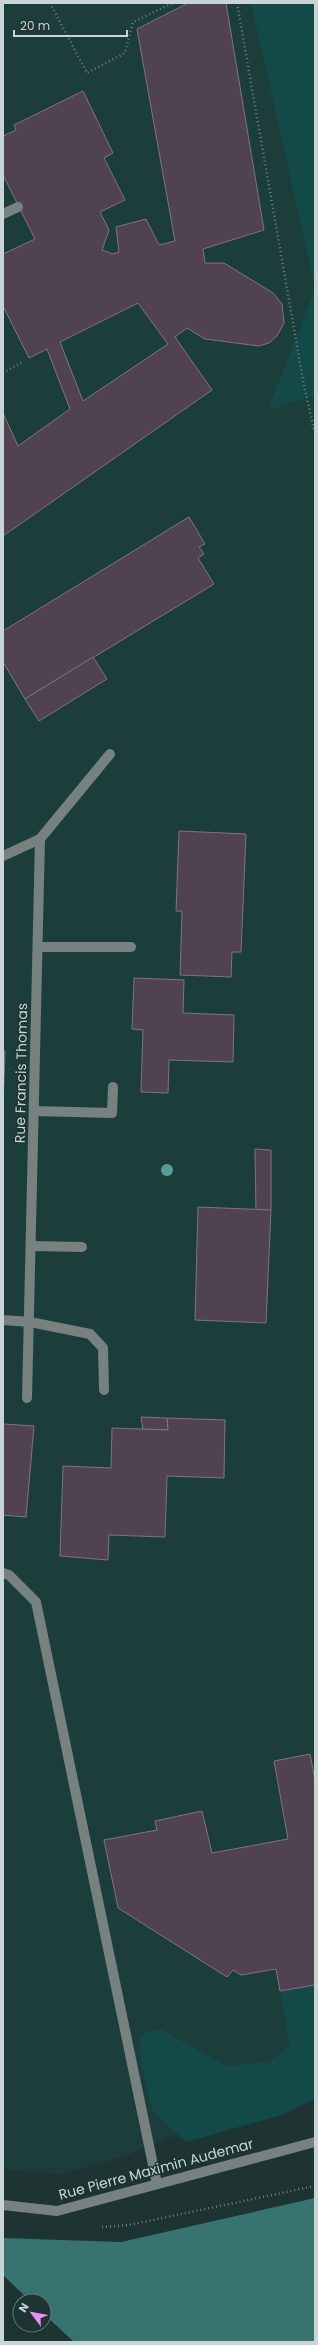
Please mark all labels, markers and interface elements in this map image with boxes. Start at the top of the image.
scale bar [14,12,127,38]
text: 20 m [20,17,50,34]
street label: Rue Francis Thomas [10,1003,32,1143]
street label: Rue Pierre Maximin Audemar [56,2133,256,2205]
north arrow [12,2293,52,2333]
text: N [15,2300,32,2315]

